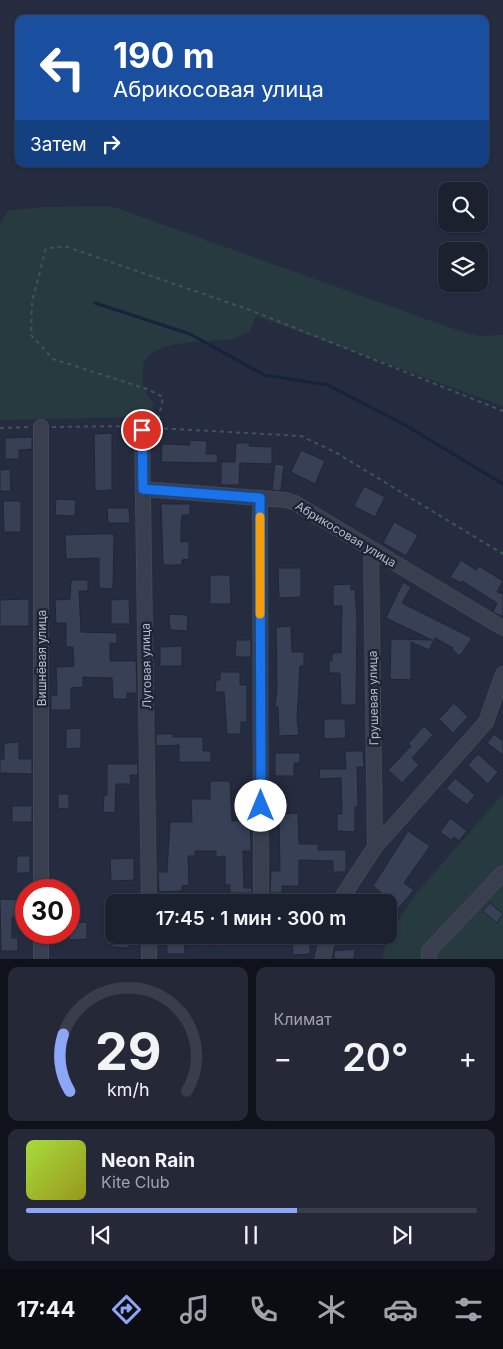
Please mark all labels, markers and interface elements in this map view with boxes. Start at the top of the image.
text: 190 m [113,34,215,76]
icon: left [30,35,95,100]
text: Абрикосовая улица [113,76,324,102]
icon: right [97,130,125,158]
text: Затем [30,133,87,156]
map controls [438,182,488,292]
button: search [438,182,488,232]
button: layers [438,242,488,292]
pin [121,409,163,451]
icon: arrive [128,416,156,444]
street label: Абрикосовая улица [293,498,399,570]
street label: Вишнёвая улица [34,610,49,706]
street label: Луговая улица [138,623,154,709]
street label: Грушевая улица [365,651,381,745]
position arrow [234,779,286,831]
speed limit sign: 30 [15,879,80,944]
text: 17:45 · 1 мин · 300 m [156,907,346,930]
text: Климат [274,1009,332,1029]
text: 29 [94,1020,161,1083]
text: 20° [342,1034,408,1080]
text: − [274,1041,292,1075]
text: + [458,1041,477,1075]
text: km/h [107,1079,149,1100]
text: Neon Rain [101,1149,195,1172]
text: Kite Club [101,1172,170,1192]
icon: previous [87,1221,115,1249]
icon: pause [237,1221,265,1249]
icon: next [388,1221,416,1249]
icon: directions [109,1292,144,1327]
icon: music [177,1292,212,1327]
icon: phone [246,1292,281,1327]
icon: climate [314,1292,349,1327]
icon: car [383,1292,418,1327]
icon: filters [451,1292,486,1327]
text: 17:44 [17,1296,75,1322]

